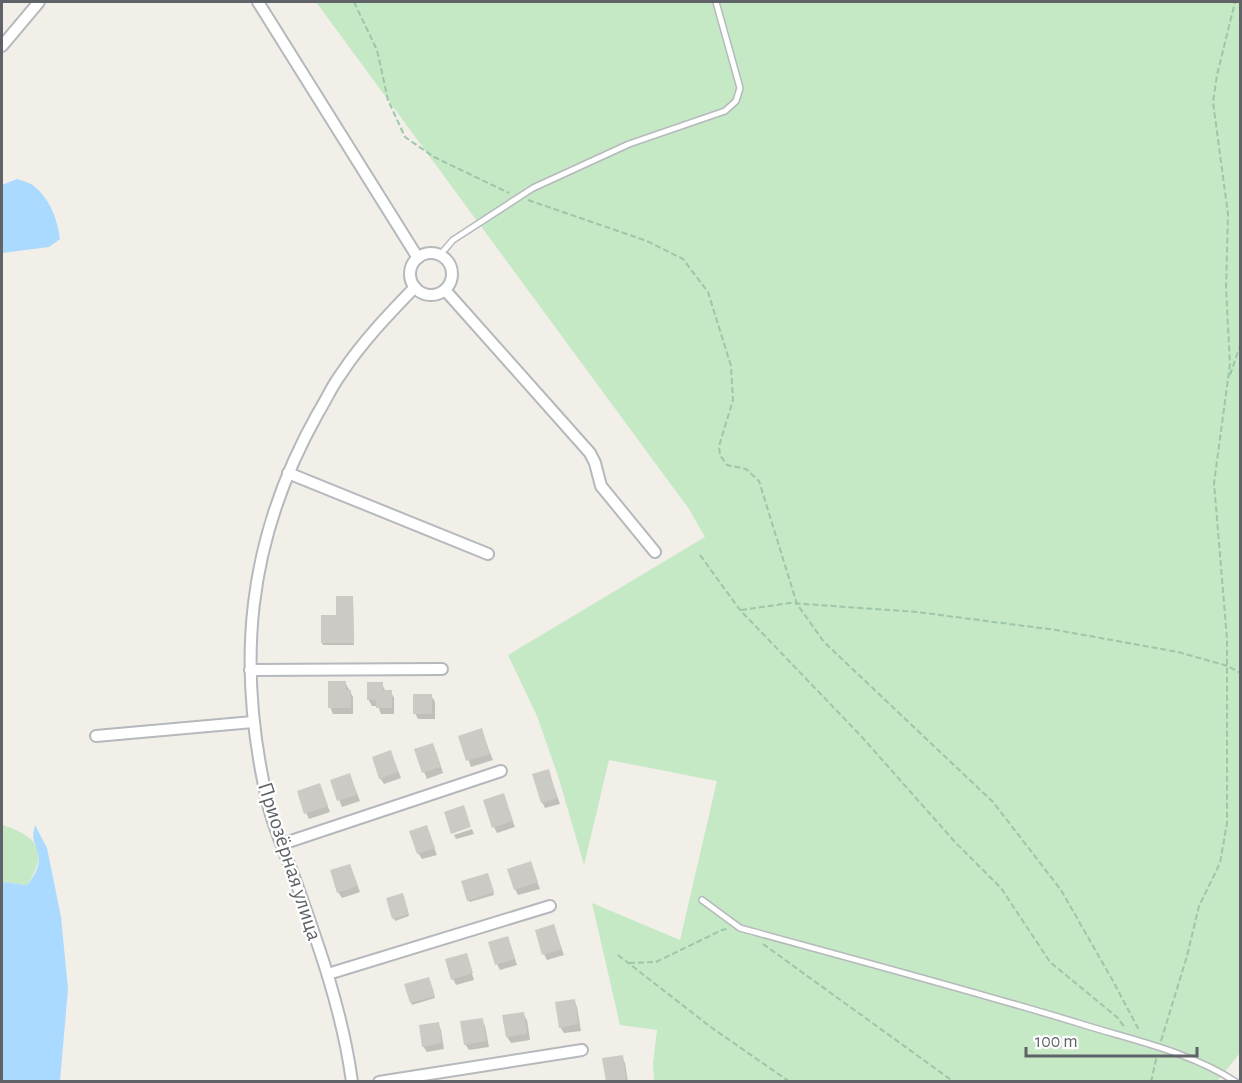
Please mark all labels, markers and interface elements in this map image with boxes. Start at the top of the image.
street label: Приозёрная улица [254,779,326,943]
scale bar [1026,1020,1197,1058]
text: 100 m [1035,1033,1078,1051]

